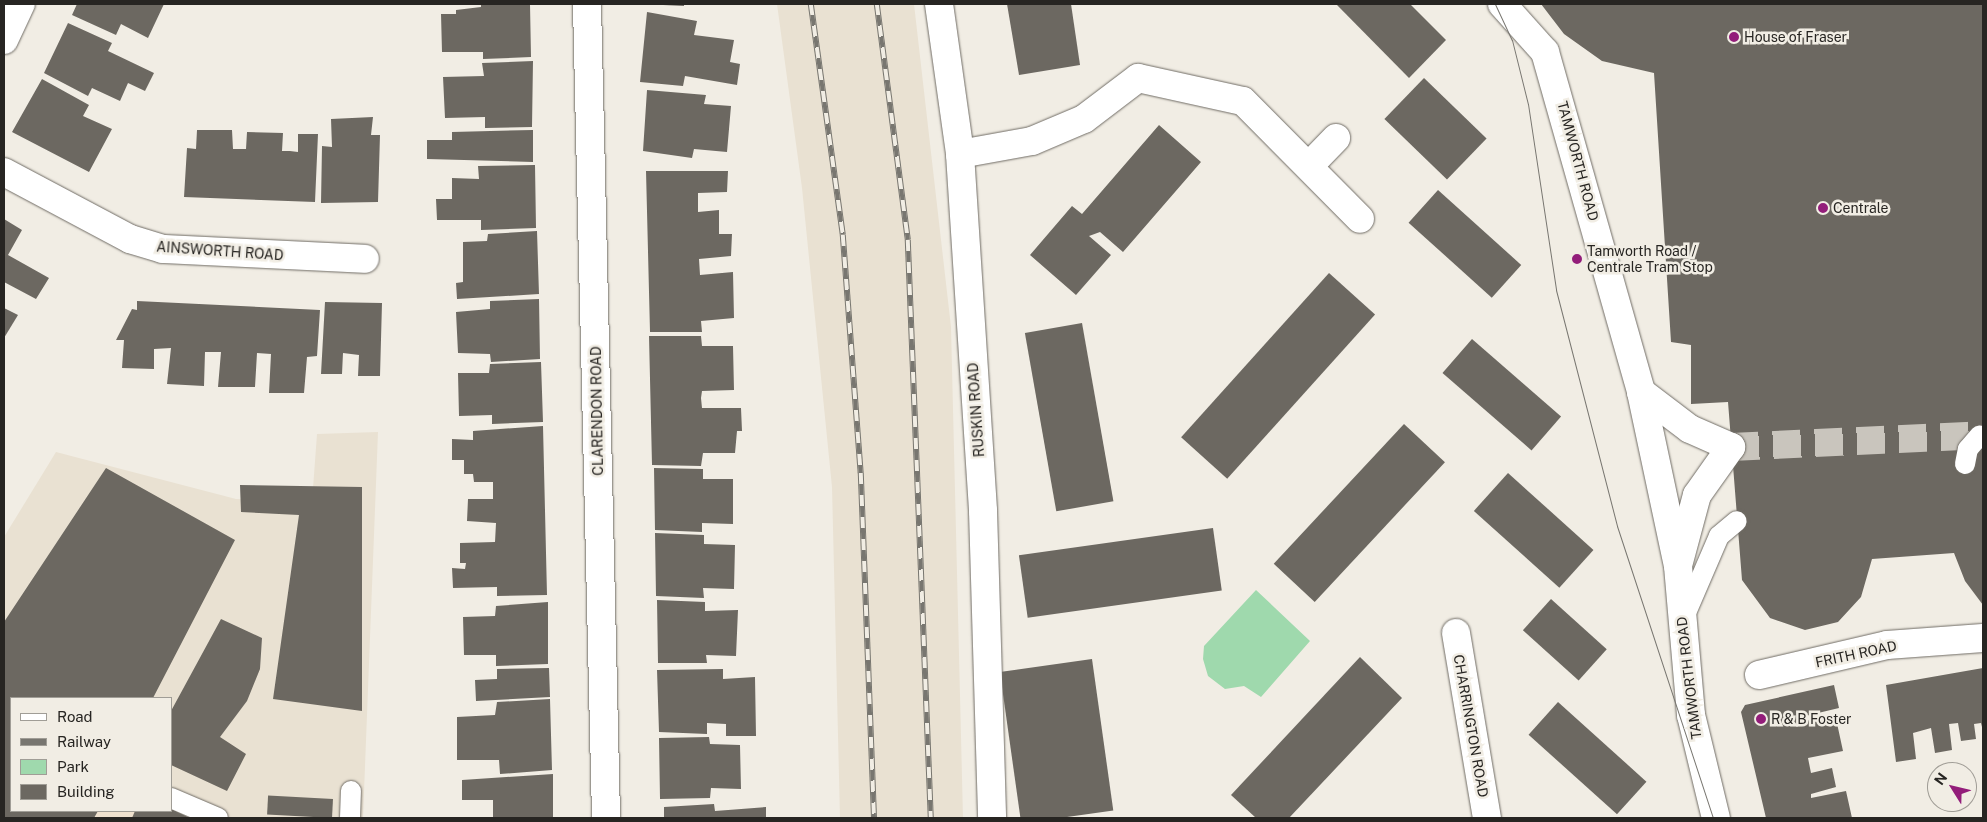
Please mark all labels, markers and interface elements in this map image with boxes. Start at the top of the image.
place label: House of Fraser [1744,29,1847,45]
marker: House of Fraser [1728,31,1740,43]
street label: TAMWORTH ROAD [1554,99,1602,223]
place label: Centrale [1833,200,1889,216]
marker: Centrale [1817,202,1829,214]
street label: AINSWORTH ROAD [156,238,284,264]
place label: Tamworth Road / Centrale Tram Stop [1587,243,1713,276]
marker: Tamworth Road / Centrale Tram Stop [1571,253,1583,265]
street label: CLARENDON ROAD [587,346,607,476]
street label: RUSKIN ROAD [964,362,988,458]
street label: TAMWORTH ROAD [1673,616,1705,740]
street label: FRITH ROAD [1814,637,1898,671]
street label: CHARRINGTON ROAD [1450,653,1492,799]
legend [10,697,172,812]
text: Road [57,708,93,725]
place label: R & B Foster [1771,711,1852,727]
marker: R & B Foster [1755,713,1767,725]
text: Railway [57,733,111,750]
text: Park [57,758,89,775]
north arrow [1927,762,1977,812]
text: N [1931,770,1950,788]
text: Building [57,783,115,800]

